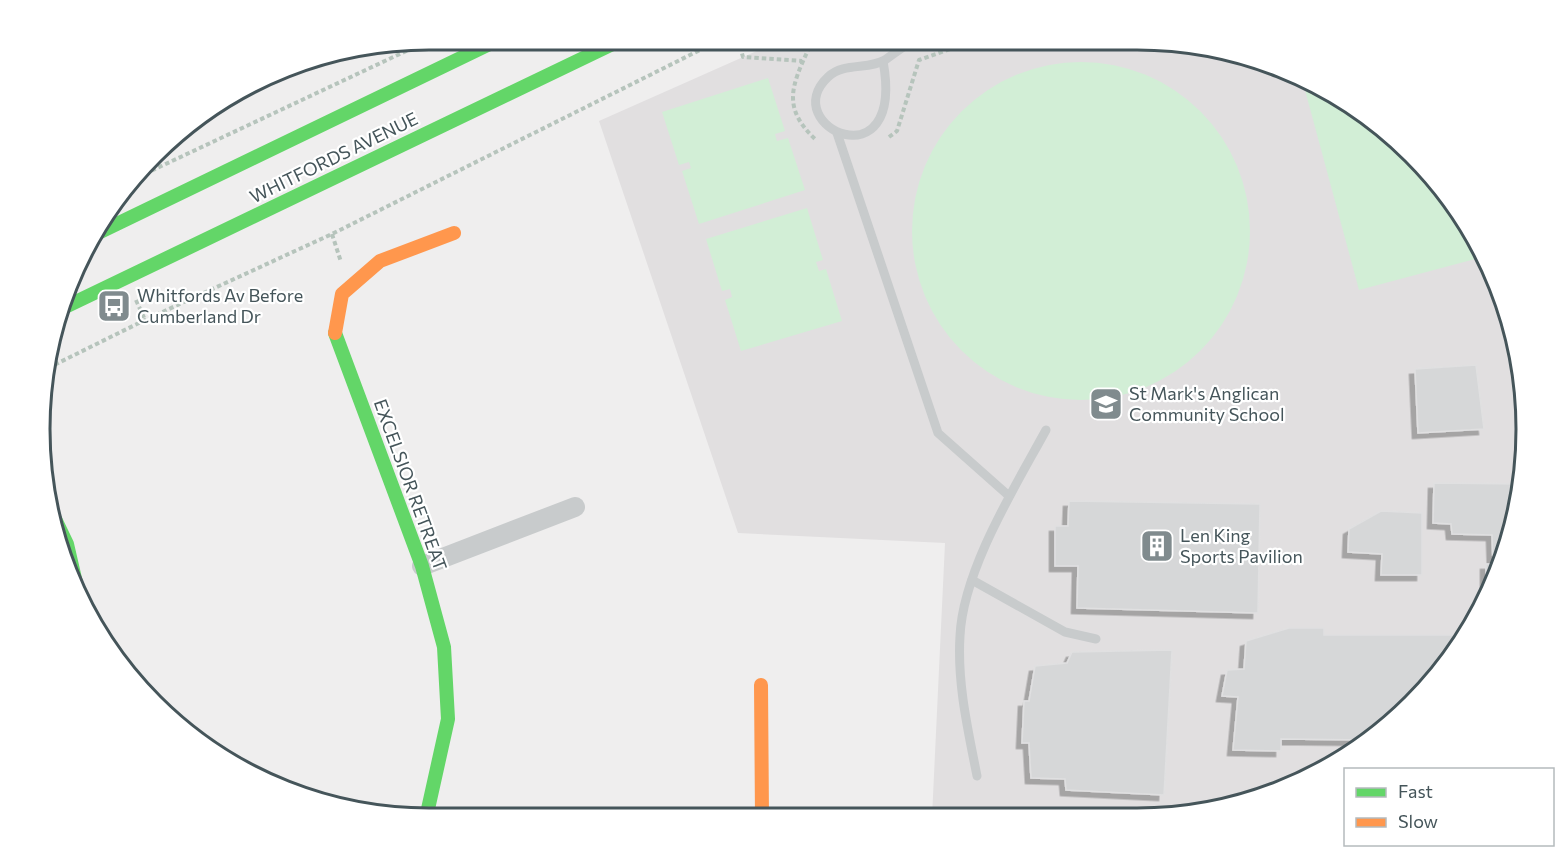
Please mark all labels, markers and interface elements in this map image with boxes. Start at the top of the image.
street label: WHITFORDS AVENUE [246,107,421,207]
place label: Whitfords Av Before Cumberland Dr [137,284,303,327]
bus stop icon: Whitfords Av Before Cumberland Dr [96,288,132,324]
place label: St Mark's Anglican Community School [1129,382,1285,425]
school or university icon: St Mark's Anglican Community School [1088,386,1124,422]
street label: EXCELSIOR RETREAT [370,396,452,573]
place label: Len King Sports Pavilion [1180,524,1303,567]
building icon: Len King Sports Pavilion [1139,528,1175,564]
legend [1344,768,1554,846]
text: Fast [1398,780,1433,802]
text: Slow [1398,810,1438,832]

